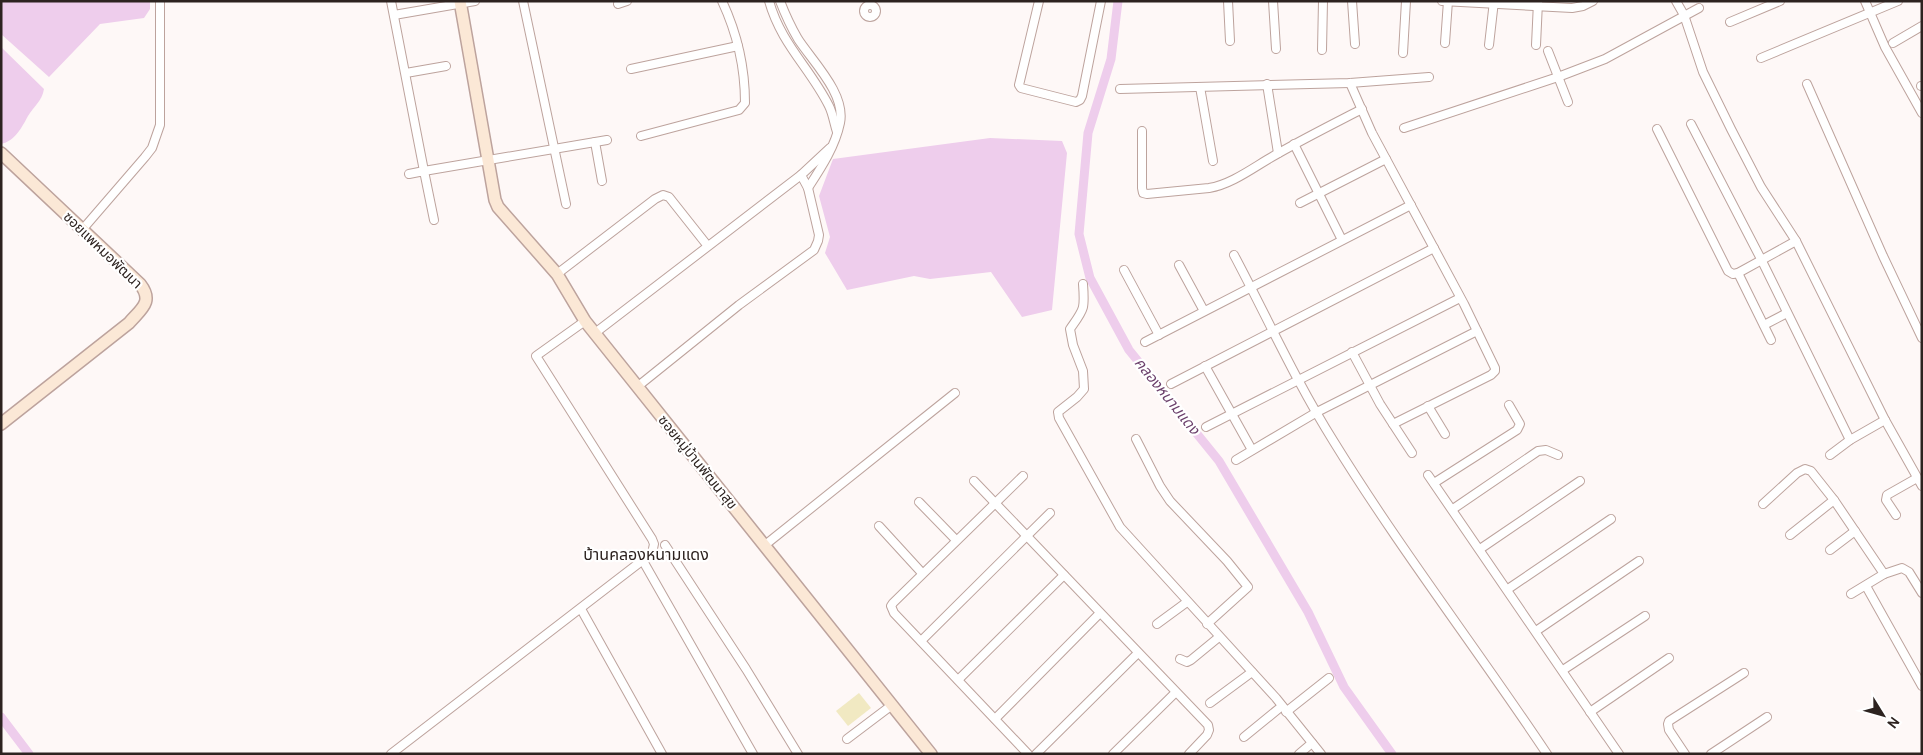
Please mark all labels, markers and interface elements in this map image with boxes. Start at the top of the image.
street label: ซอยแพหมอพัฒนา [59,209,145,293]
water label: คลองหนามแดง [1129,355,1203,440]
street label: ซอยหมู่บ้านพัฒนาสุข [654,412,741,513]
district label: บ้านคลองหนามแดง [583,546,709,566]
north arrow [1858,690,1908,740]
text: N [1882,713,1902,731]

